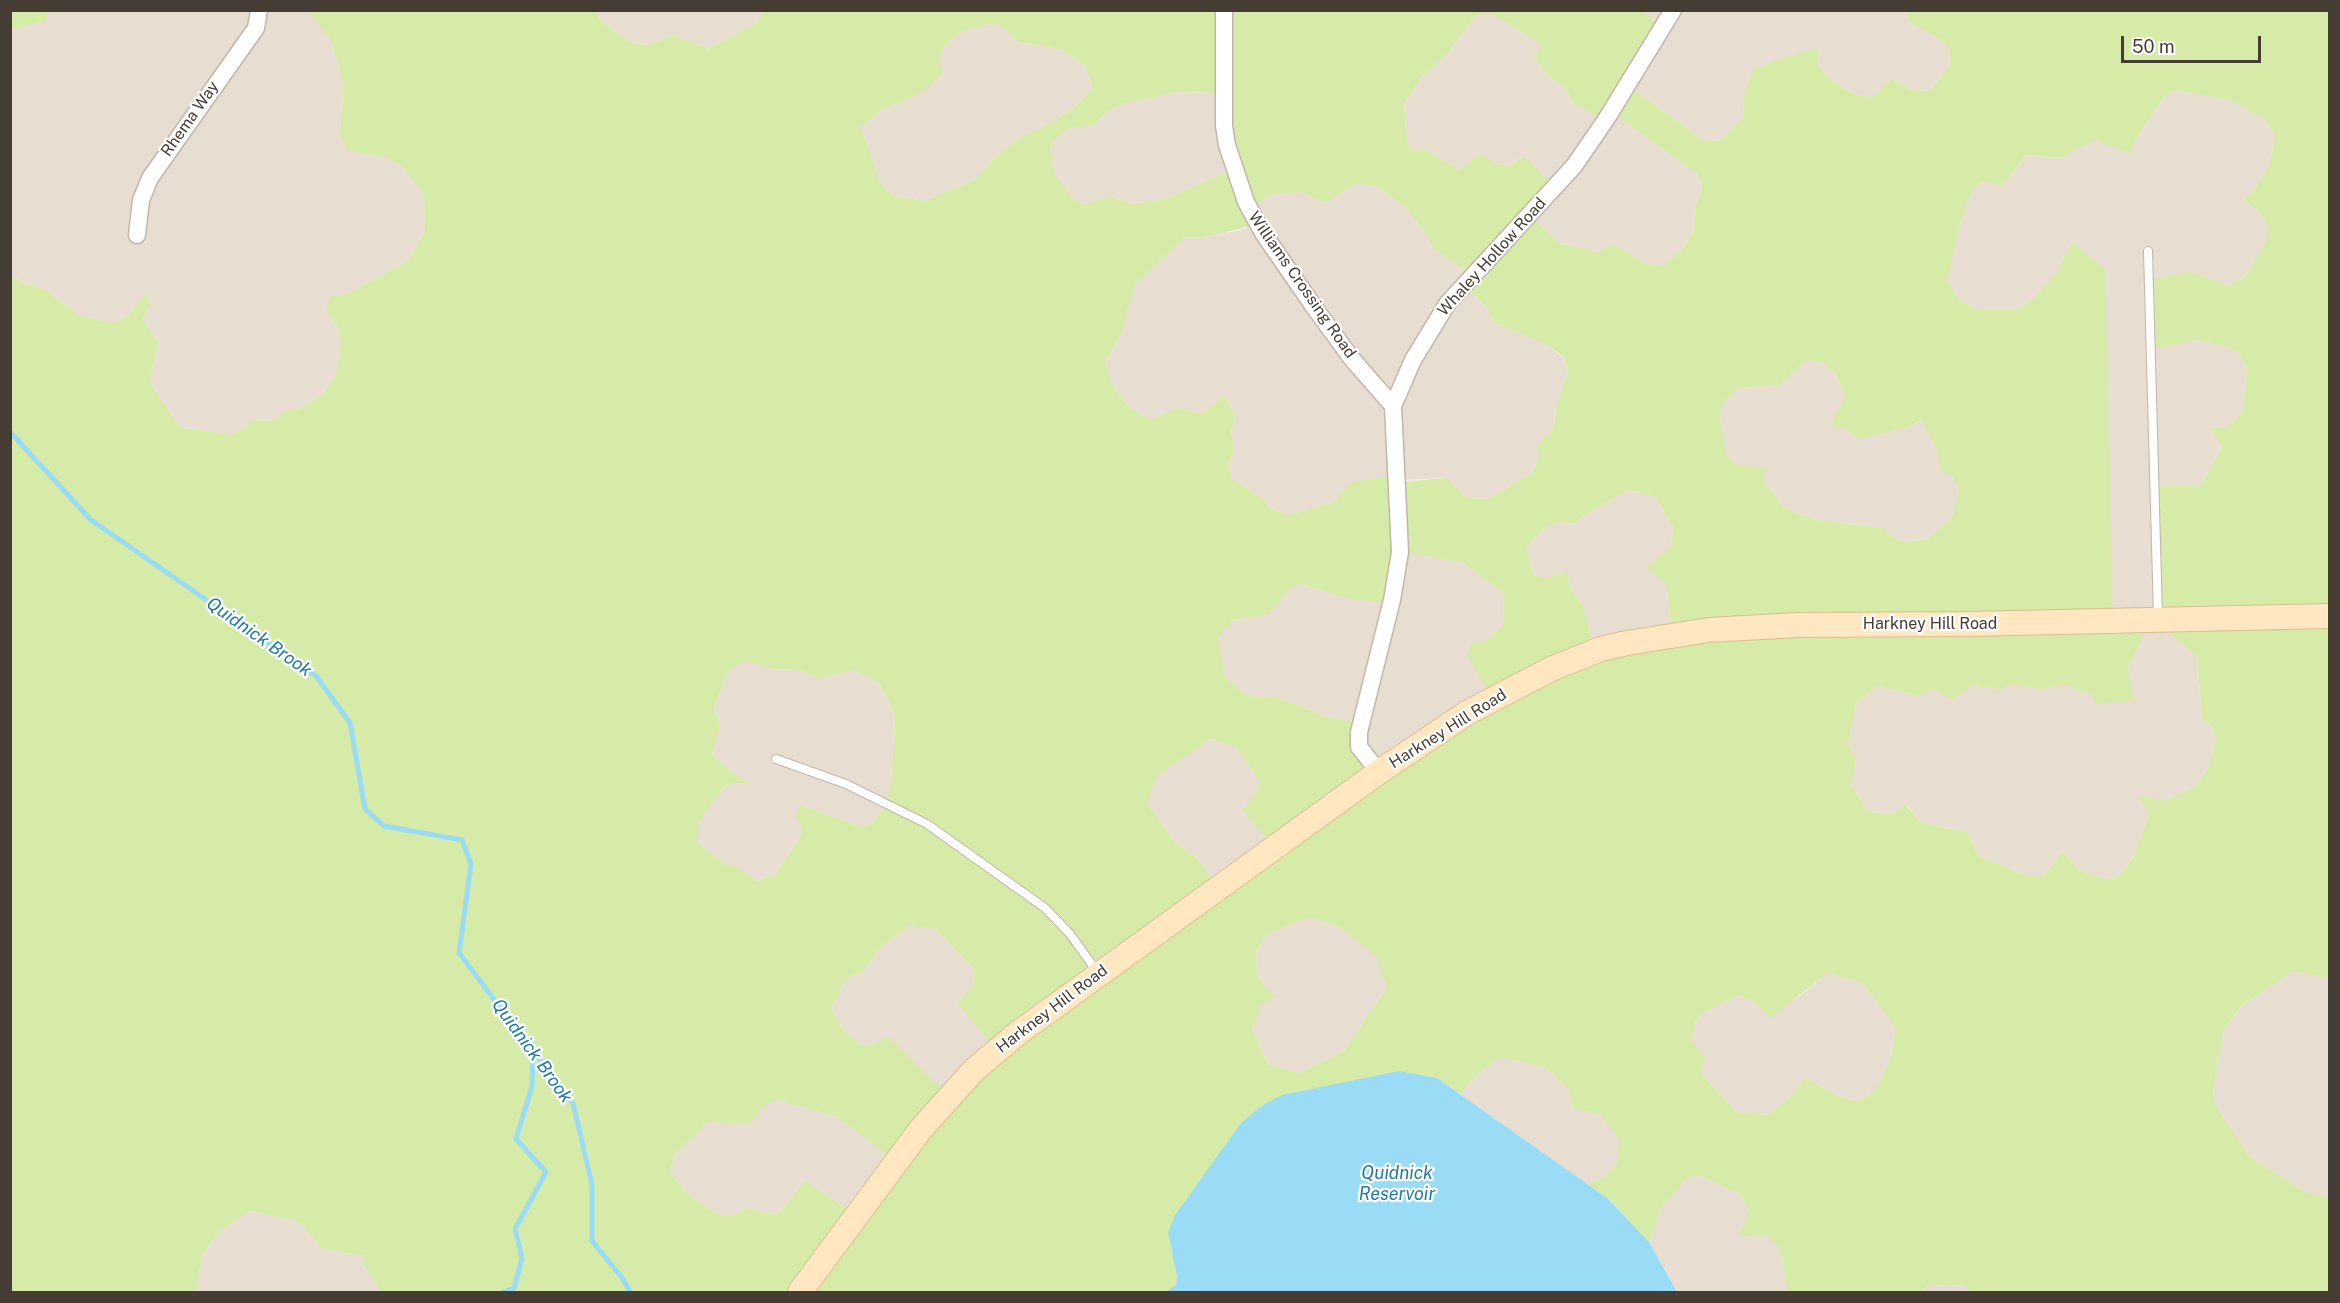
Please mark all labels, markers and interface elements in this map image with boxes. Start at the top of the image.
scale bar [2124,24,2264,62]
text: 50 m [2132,36,2175,57]
street label: Rhema Way [157,78,223,160]
street label: Whaley Hollow Road [1434,194,1550,320]
street label: Williams Crossing Road [1244,208,1360,362]
water label: Quidnick Brook [202,593,316,681]
street label: Harkney Hill Road [1863,614,1997,634]
street label: Harkney Hill Road [1386,685,1510,773]
street label: Harkney Hill Road [993,961,1111,1057]
water label: Quidnick Brook [487,995,577,1107]
water label: Quidnick Reservoir [1359,1162,1435,1204]

